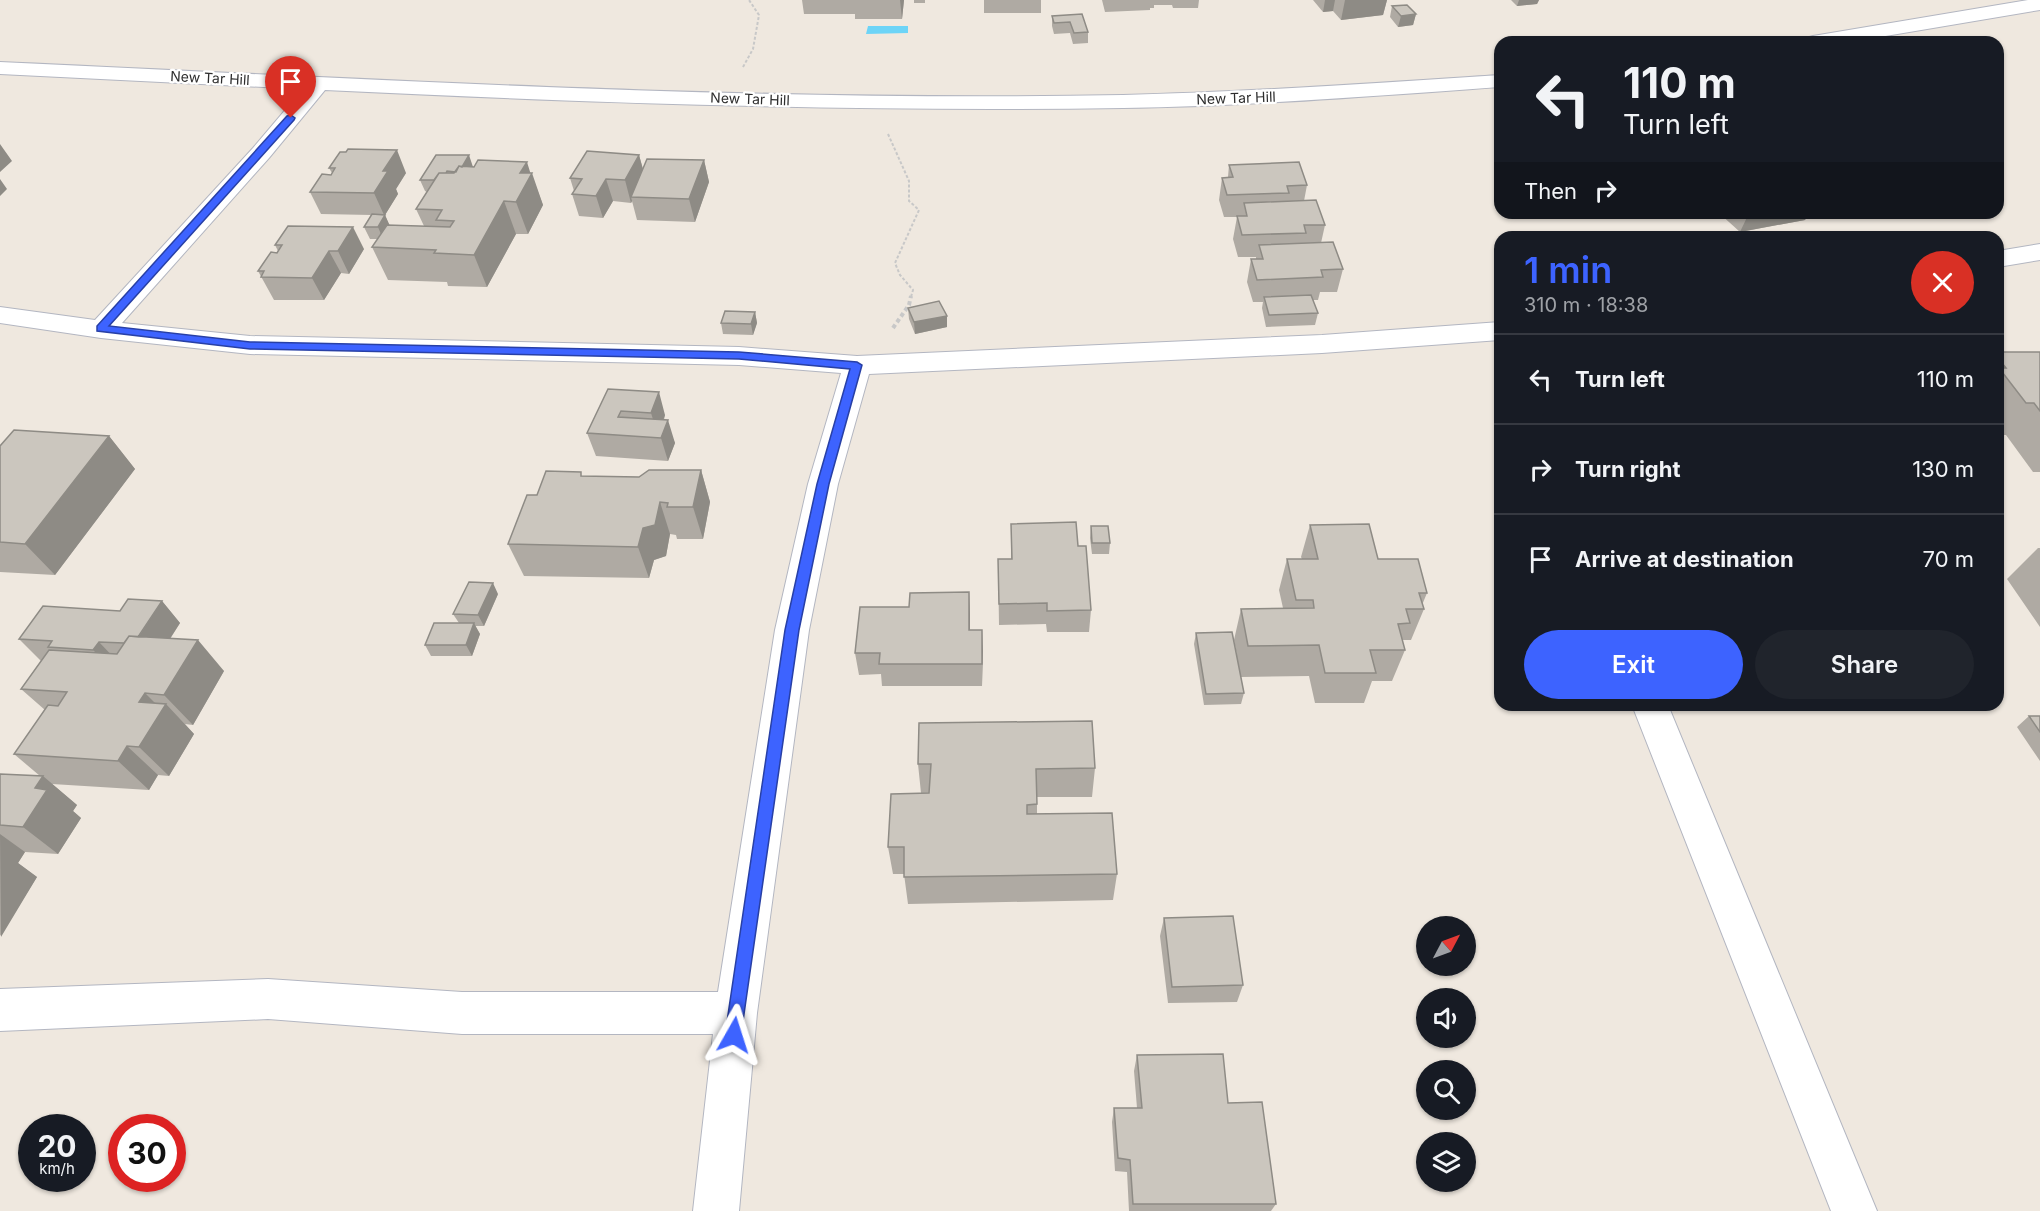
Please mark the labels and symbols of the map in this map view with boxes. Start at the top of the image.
pin [265,56,316,118]
street label: New Tar Hill [170,67,250,88]
street label: New Tar Hill [1196,88,1276,107]
street label: New Tar Hill [710,89,790,108]
north arrow [1416,916,1476,976]
position arrow [702,1003,766,1067]
speed limit sign: 30 [108,1114,186,1192]

